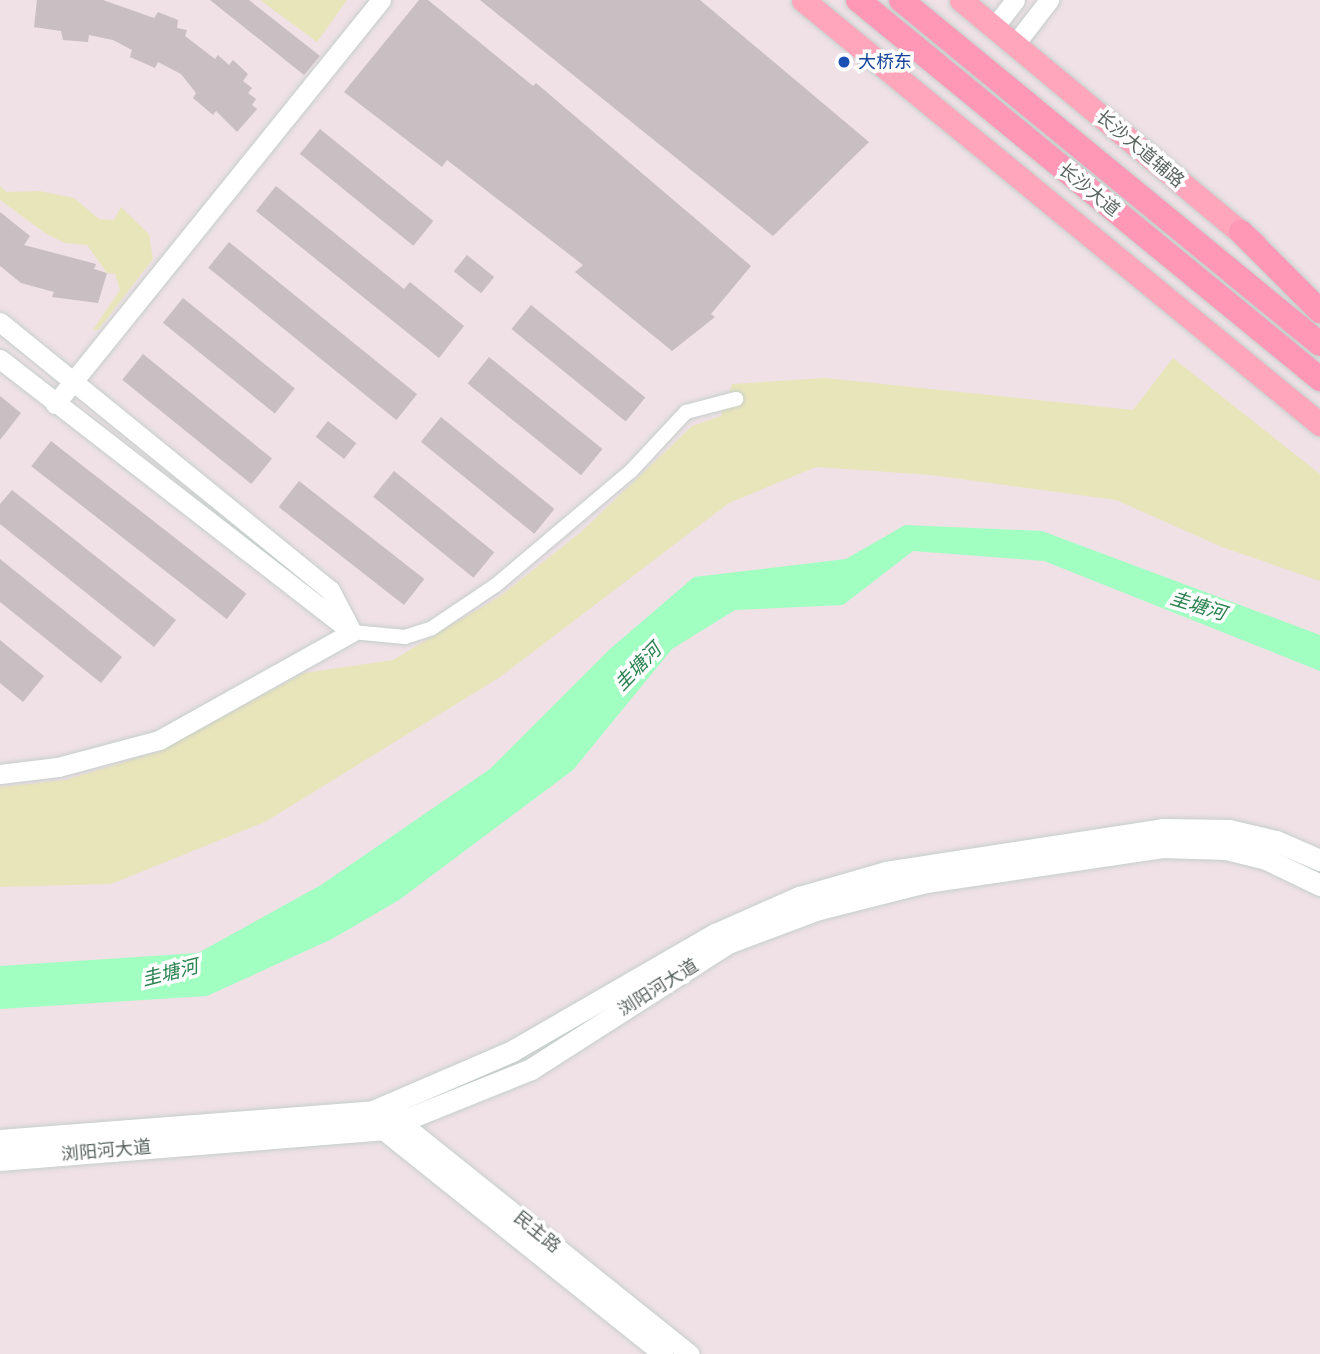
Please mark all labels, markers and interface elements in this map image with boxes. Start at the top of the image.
place label: 大桥东 [858,51,912,73]
marker: 大桥东 [836,54,852,70]
street label: 长沙大道辅路 [1092,106,1188,192]
street label: 长沙大道 [1054,159,1124,221]
water label: 圭塘河 [1167,587,1229,625]
water label: 圭塘河 [610,639,666,695]
water label: 圭塘河 [140,955,200,991]
street label: 浏阳河大道 [614,955,702,1021]
street label: 浏阳河大道 [60,1136,152,1166]
street label: 民主路 [509,1207,565,1257]

